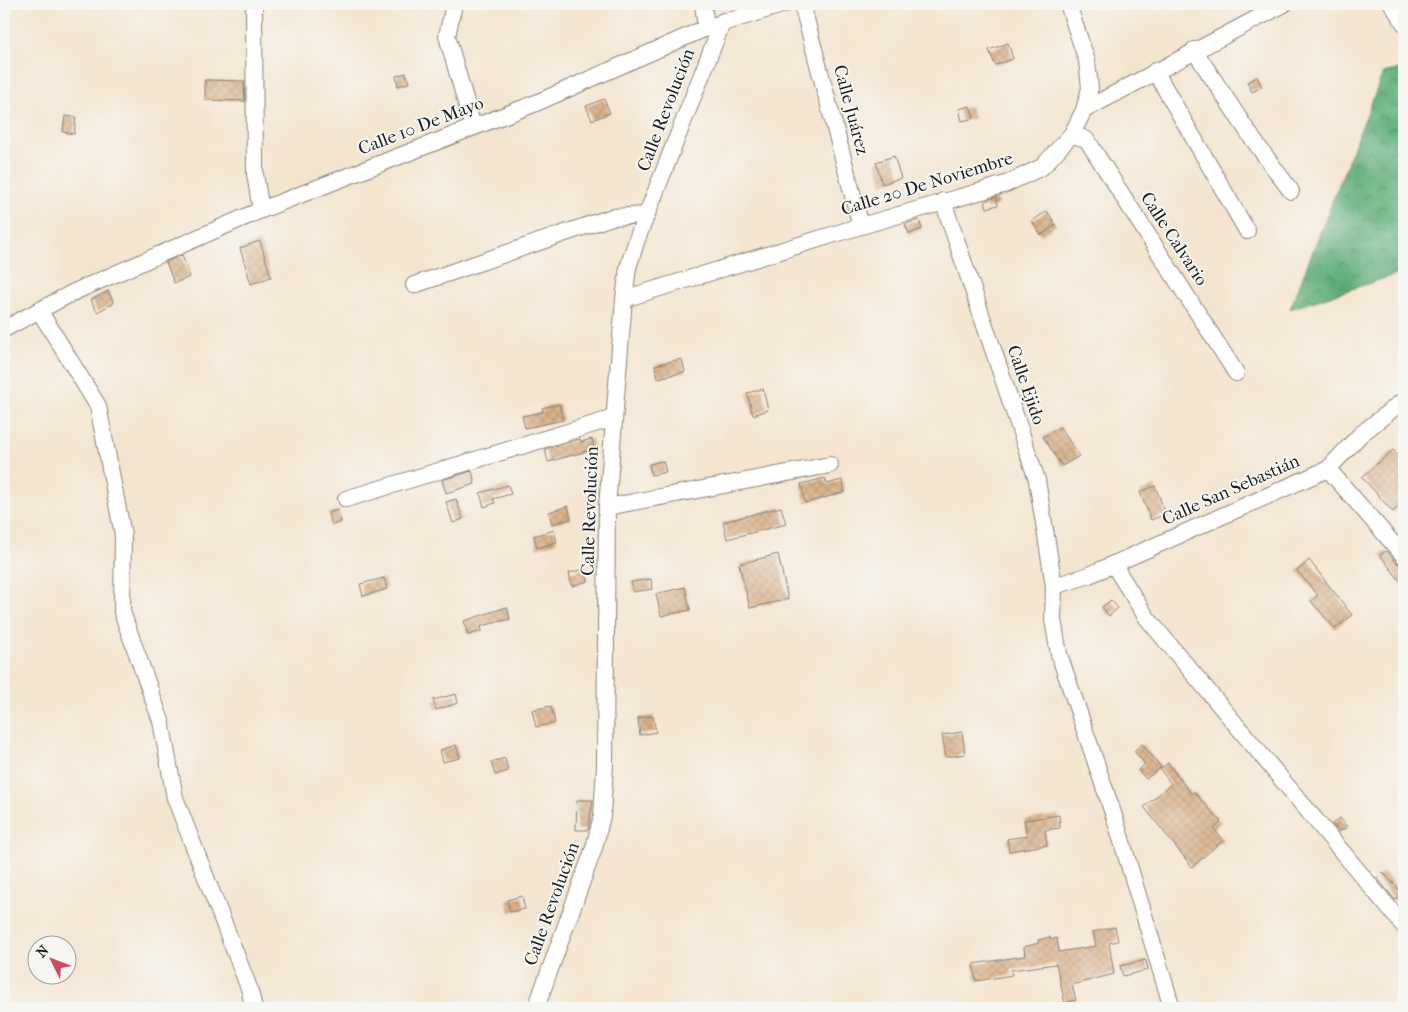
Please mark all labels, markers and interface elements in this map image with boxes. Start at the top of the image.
street label: Calle Revolución [633,45,699,174]
street label: Calle Juárez [829,63,873,157]
street label: Calle 10 De Mayo [355,92,487,160]
street label: Calle 20 De Noviembre [839,148,1016,220]
street label: Calle Calvario [1136,188,1212,290]
street label: Calle Ejido [1003,342,1049,428]
street label: Calle Revolución [577,445,603,576]
street label: Calle San Sebastián [1159,450,1303,530]
street label: Calle Revolución [520,839,584,969]
north arrow [28,934,78,984]
text: N [33,942,53,961]

